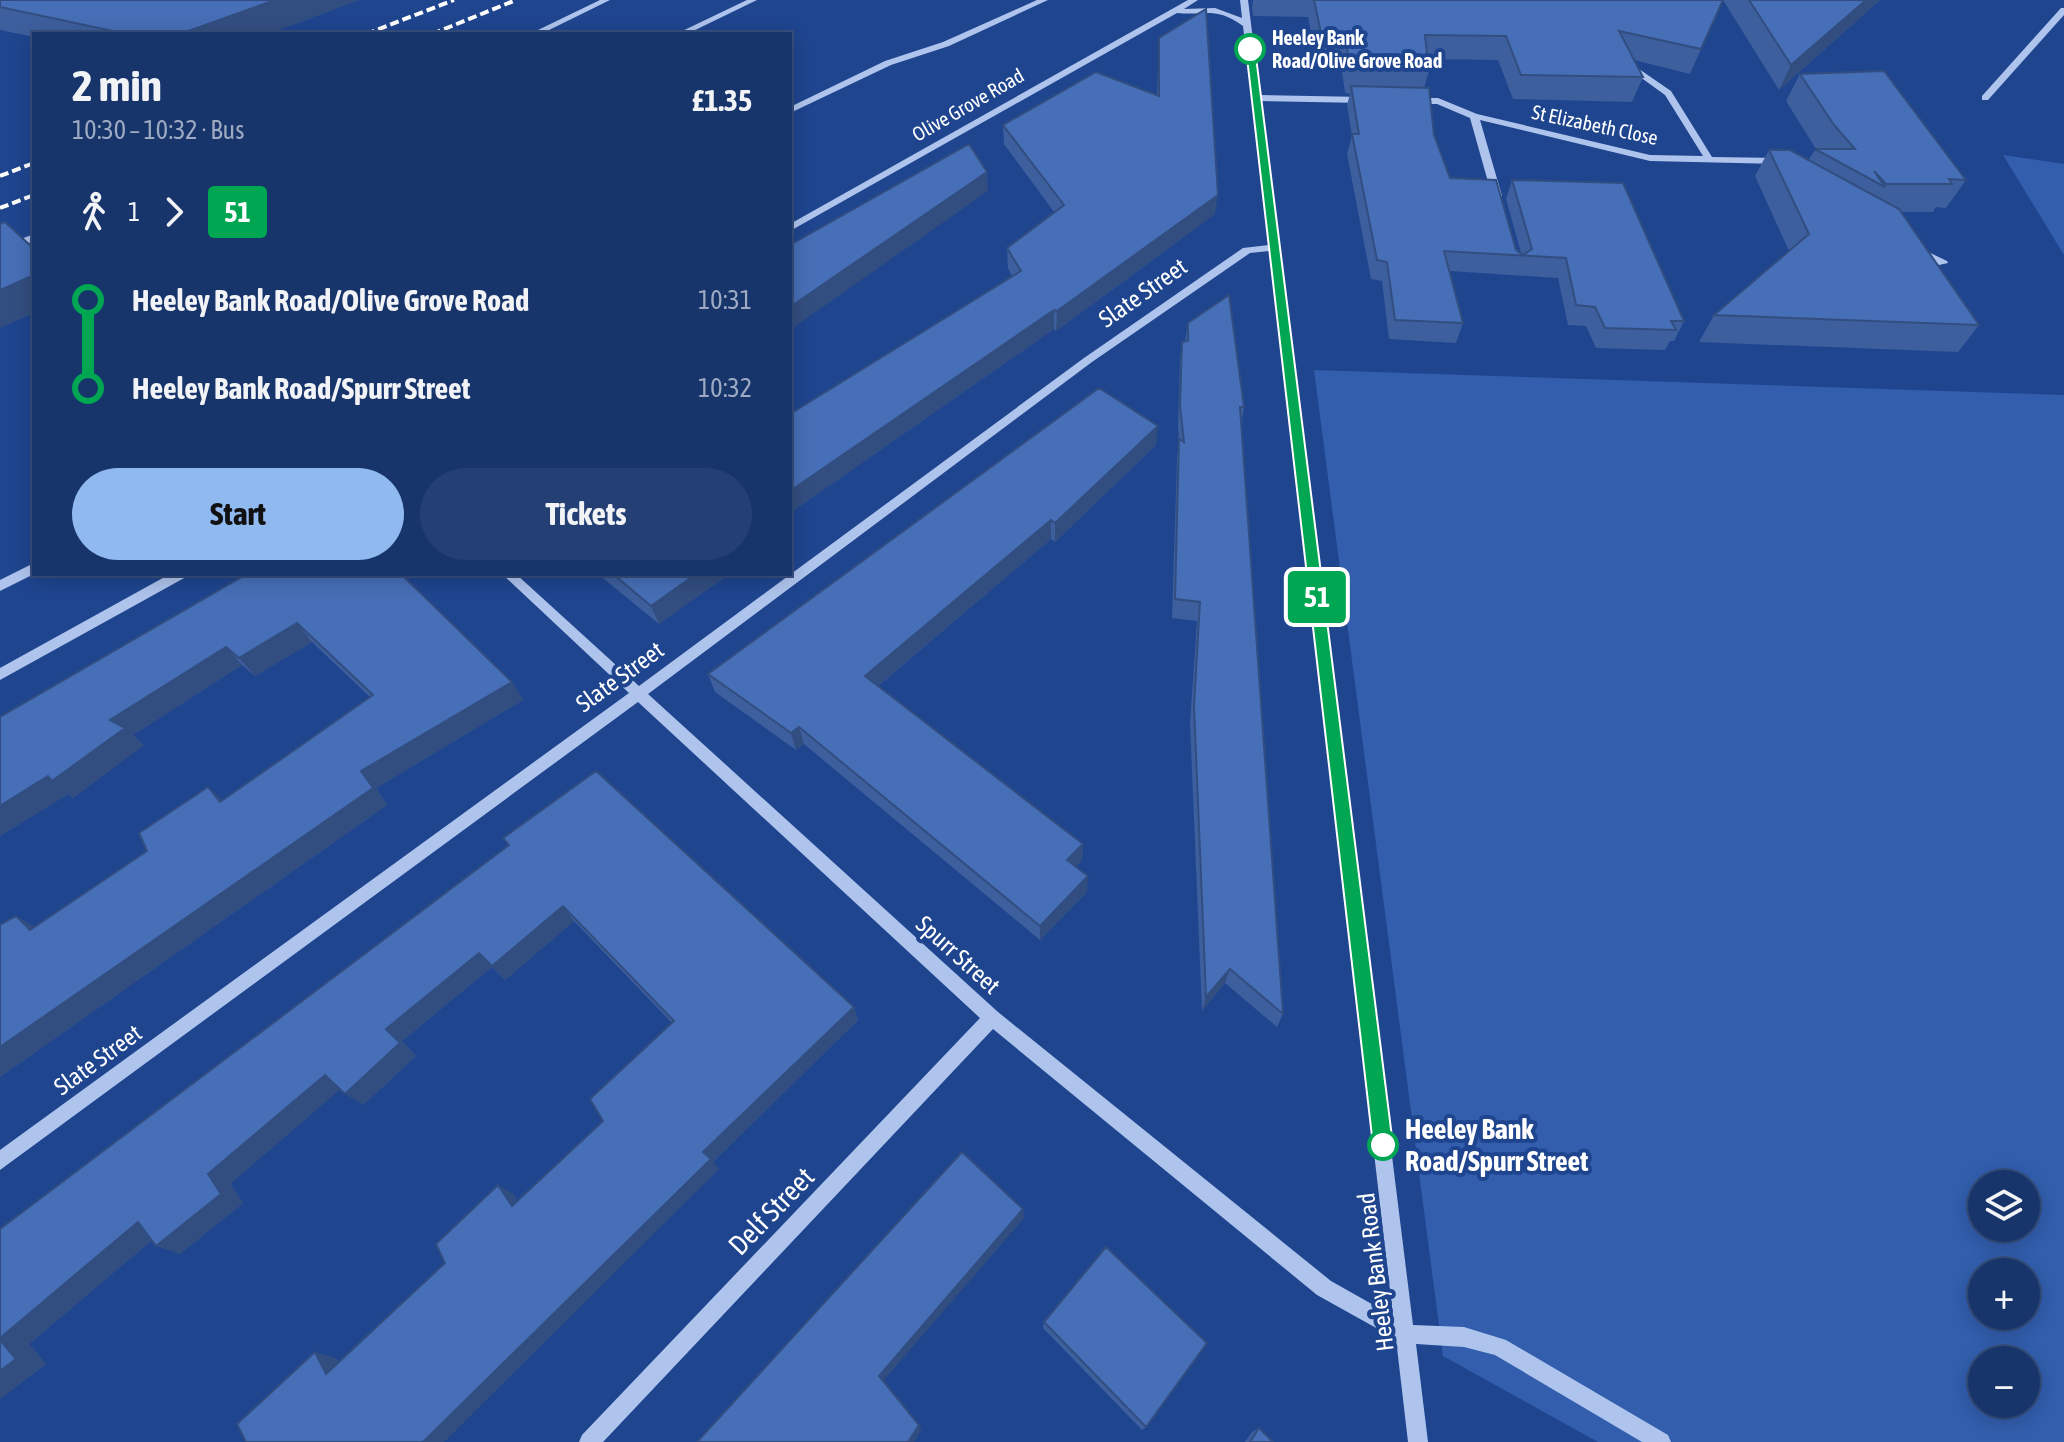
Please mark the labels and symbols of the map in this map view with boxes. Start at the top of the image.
place label: Heeley Bank Road/Olive Grove Road [1272,26,1442,72]
marker: Heeley Bank Road/Olive Grove Road [1235,34,1265,64]
street label: Olive Grove Road [908,63,1028,146]
street label: St Elizabeth Close [1530,100,1660,149]
street label: Slate Street [1094,252,1192,333]
line badge: 51 [1281,571,1353,623]
street label: Slate Street [571,636,669,717]
street label: Spurr Street [911,910,1006,999]
street label: Slate Street [49,1019,147,1100]
place label: Heeley Bank Road/Spurr Street [1405,1113,1588,1177]
marker: Heeley Bank Road/Spurr Street [1368,1130,1398,1160]
street label: Delf Street [722,1161,820,1261]
street label: Heeley Bank Road [1352,1191,1399,1353]

